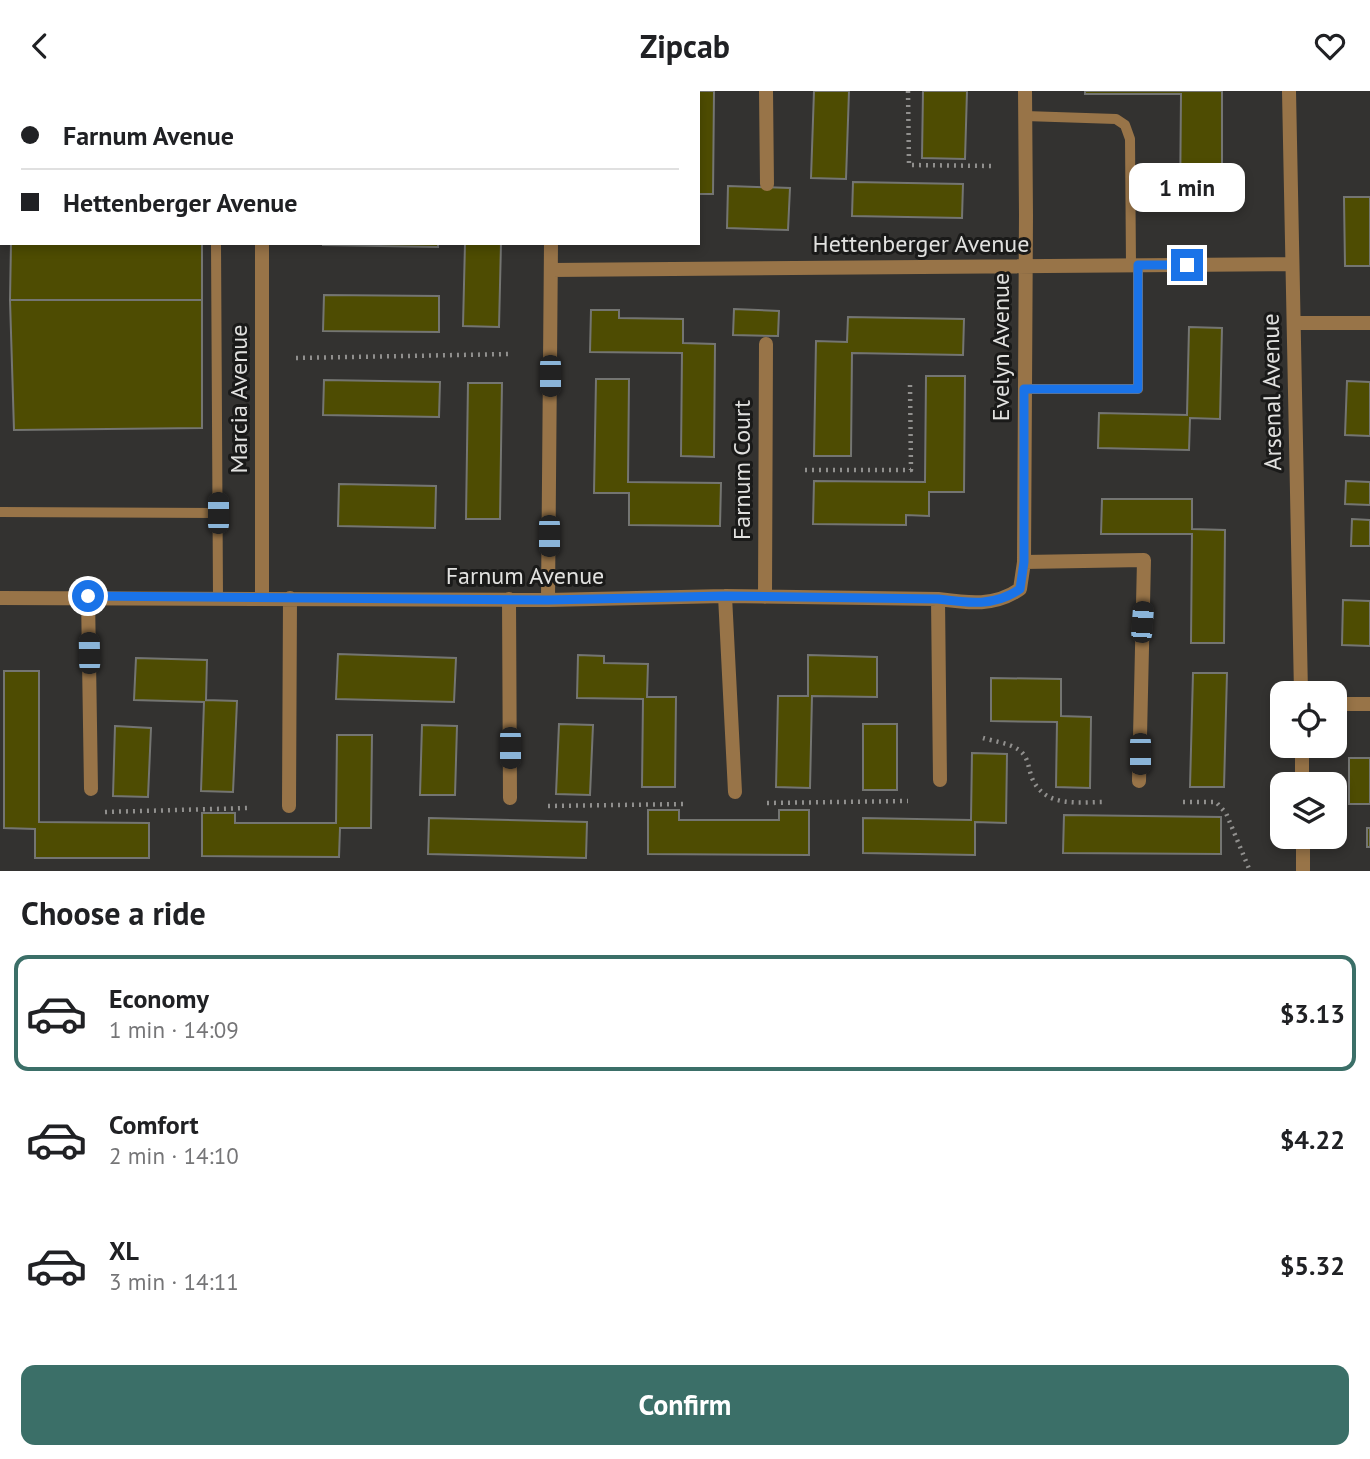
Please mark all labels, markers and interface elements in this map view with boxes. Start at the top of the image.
text: Zipcab [640,25,730,67]
icon: back [21,27,59,65]
icon: heart [1311,27,1349,65]
text: Farnum Avenue [63,119,234,152]
callout: 1 min [1129,163,1245,213]
text: 1 min [1159,173,1215,202]
text: Hettenberger Avenue [63,186,298,219]
street label: Hettenberger Avenue [813,228,1029,259]
route end [1171,249,1203,281]
street label: Evelyn Avenue [985,273,1016,421]
street label: Arsenal Avenue [1255,313,1288,471]
street label: Marcia Avenue [223,325,254,473]
car [540,355,561,397]
street label: Farnum Court [726,400,757,540]
car [208,492,229,534]
car [539,515,560,557]
street label: Farnum Avenue [446,560,604,591]
route start [72,580,104,612]
car [1131,600,1154,644]
car [79,632,100,674]
map controls [1270,681,1347,849]
button: locate [1270,681,1347,758]
car [500,727,521,769]
car [1130,733,1151,775]
button: layers [1270,772,1347,849]
text: Choose a ride [21,892,206,934]
icon: car [25,982,88,1045]
text: Economy [109,982,209,1015]
text: $3.13 [1280,997,1345,1030]
text: 1 min · 14:09 [109,1015,239,1044]
icon: car [25,1108,88,1171]
text: Comfort [109,1108,199,1141]
text: $4.22 [1280,1123,1345,1156]
text: 2 min · 14:10 [109,1141,239,1170]
icon: car [25,1234,88,1297]
text: XL [109,1234,139,1267]
text: $5.32 [1280,1249,1345,1282]
text: 3 min · 14:11 [109,1267,239,1296]
button: Confirm [21,1365,1349,1445]

